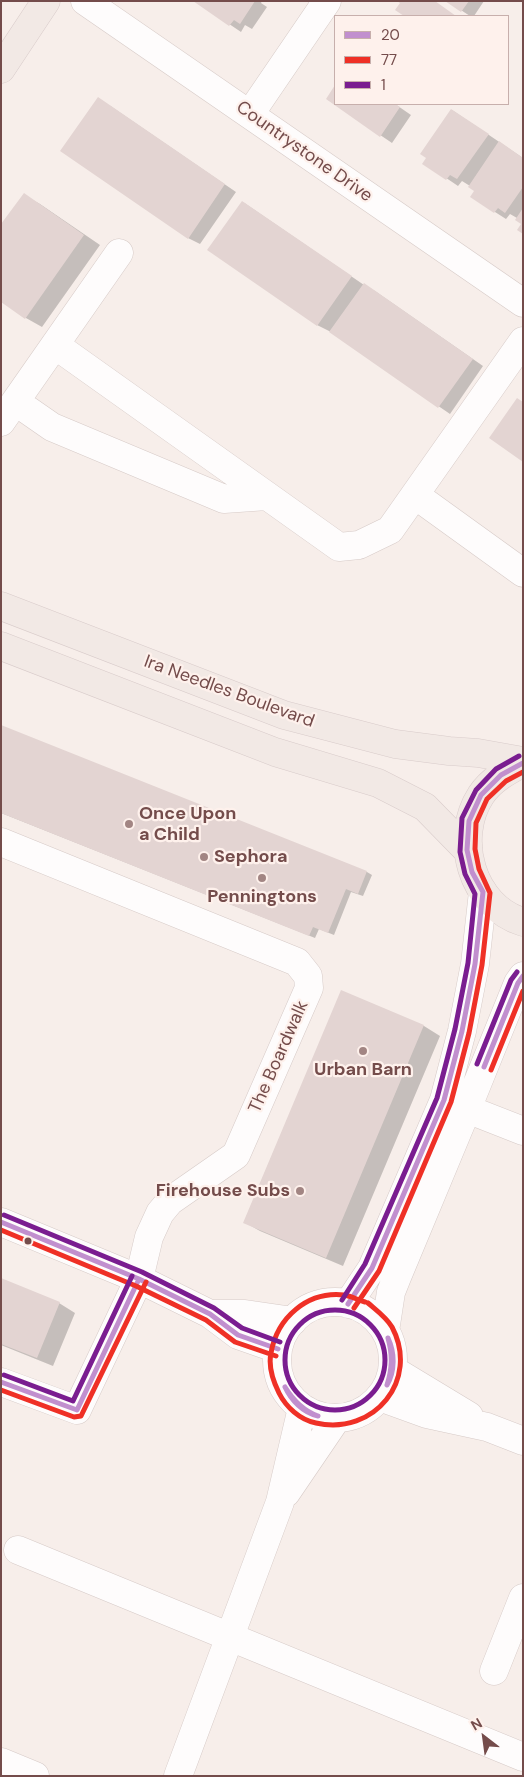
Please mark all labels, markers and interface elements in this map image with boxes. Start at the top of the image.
legend [334,15,509,105]
text: 20 [381,25,400,45]
text: 77 [381,50,397,70]
text: 1 [381,75,386,95]
street label: Countrystone Drive [232,97,376,207]
street label: Ira Needles Boulevard [141,651,317,733]
place label: Once Upon a Child [139,803,236,846]
marker: Once Upon a Child [123,818,135,830]
place label: Sephora [214,846,288,868]
marker: Sephora [198,851,210,863]
marker: Penningtons [256,872,268,884]
place label: Penningtons [207,886,317,908]
street label: The Boardwalk [245,997,313,1117]
marker: Urban Barn [357,1045,369,1057]
place label: Urban Barn [314,1059,412,1081]
place label: Firehouse Subs [156,1180,290,1202]
marker: Firehouse Subs [294,1185,306,1197]
unlabelled marker [23,1236,33,1246]
north arrow [459,1712,509,1762]
text: N [468,1714,485,1734]

